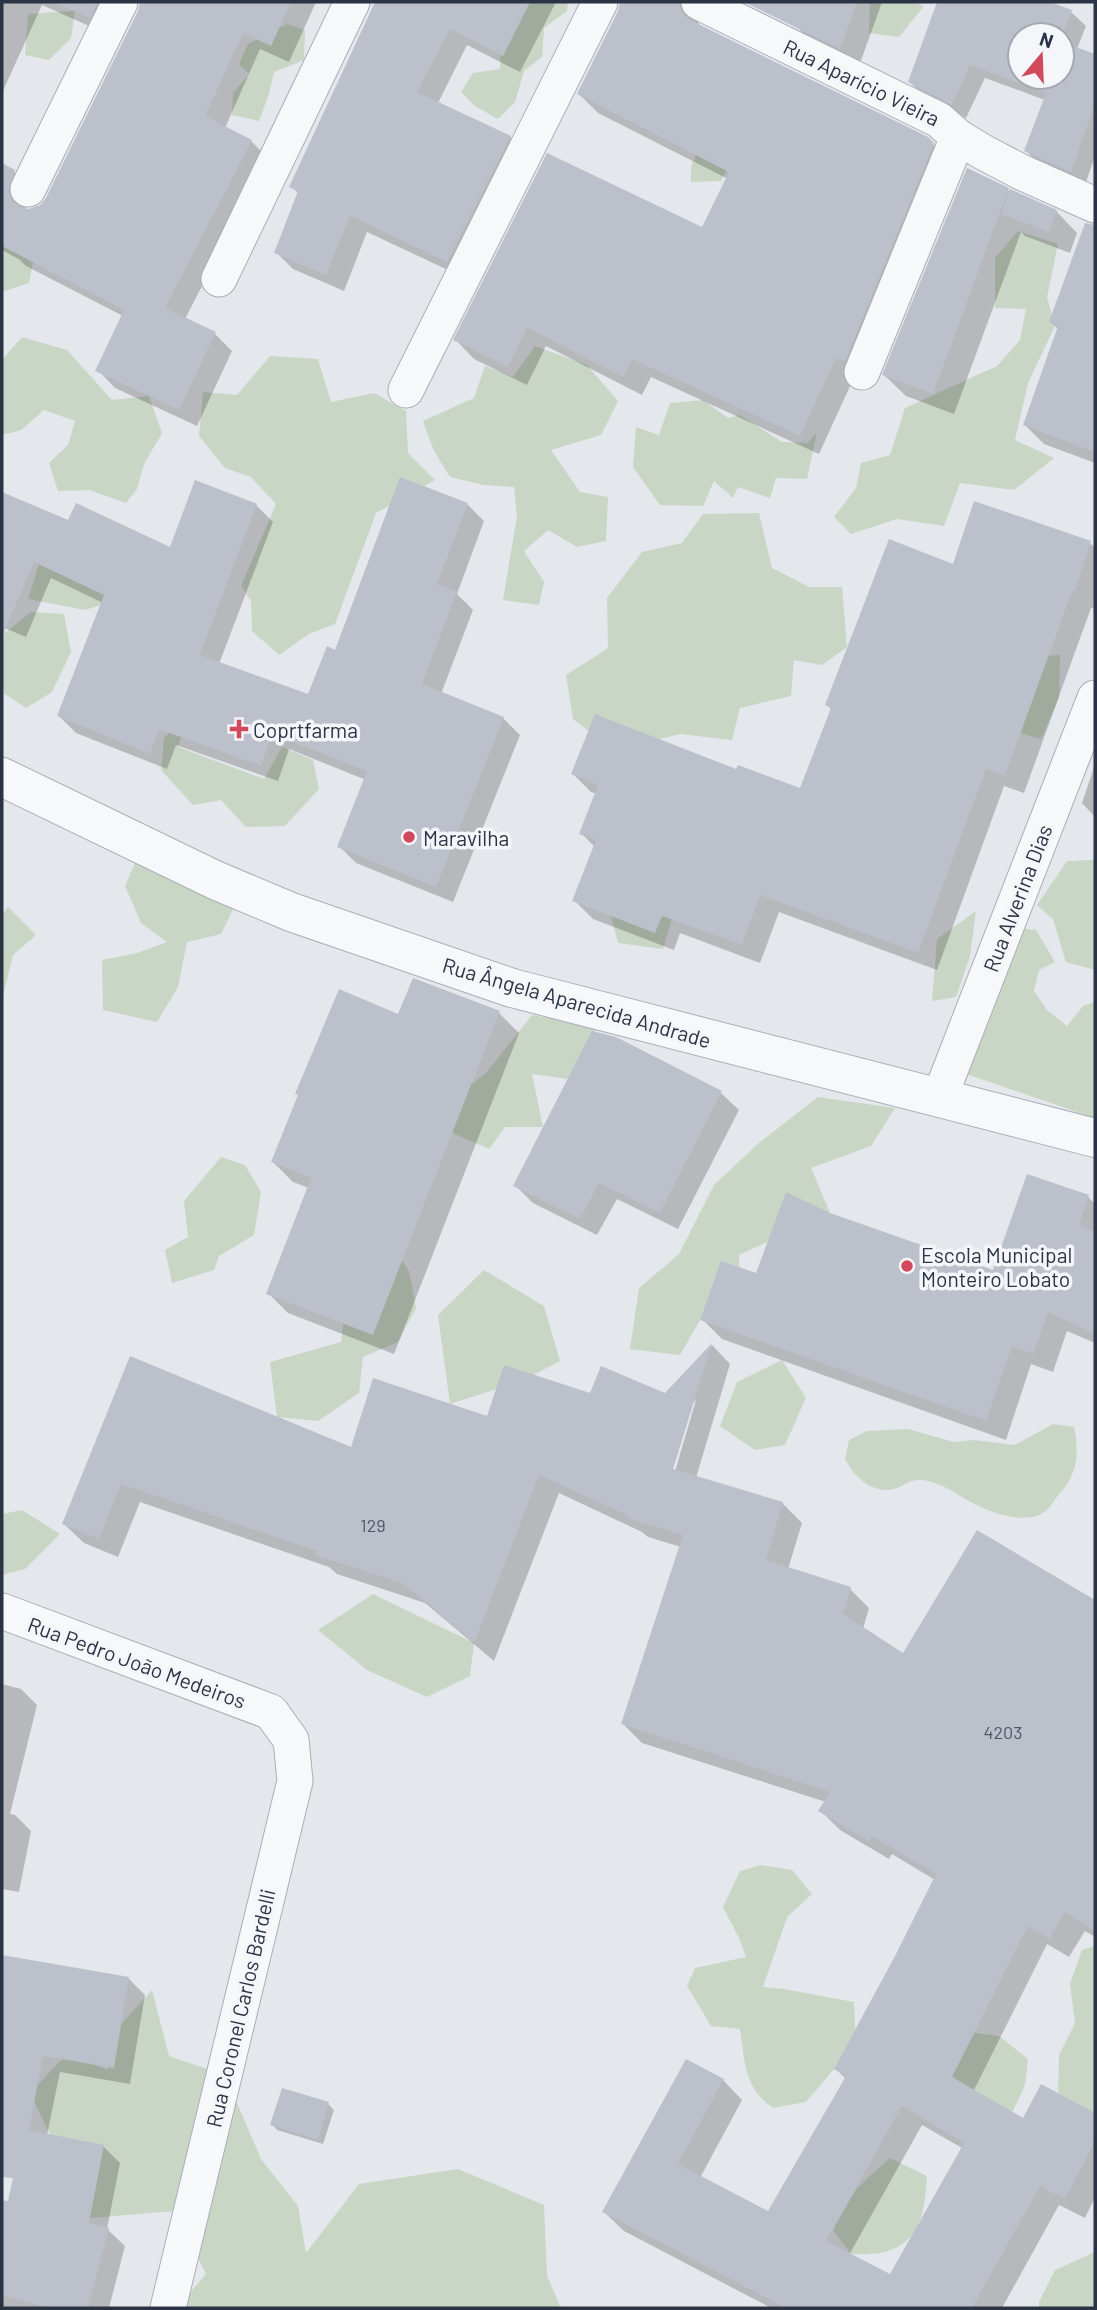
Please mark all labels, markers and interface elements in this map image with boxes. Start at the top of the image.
north arrow [1006,21,1076,91]
text: N [1037,27,1056,52]
street label: Rua Aparício Vieira [780,33,944,131]
place label: Coprtfarma [253,717,358,742]
marker: Coprtfarma [231,721,247,737]
street label: Rua Alverina Dias [977,821,1057,975]
place label: Maravilha [423,825,509,850]
marker: Maravilha [401,829,417,845]
street label: Rua Ângela Aparecida Andrade [440,952,714,1052]
place label: Escola Municipal Monteiro Lobato [921,1242,1072,1291]
marker: Escola Municipal Monteiro Lobato [899,1258,915,1274]
house number: 129 [360,1514,386,1536]
street label: Rua Pedro João Medeiros [25,1611,249,1713]
house number: 4203 [983,1721,1023,1743]
street label: Rua Coronel Carlos Bardelli [200,1886,280,2130]

